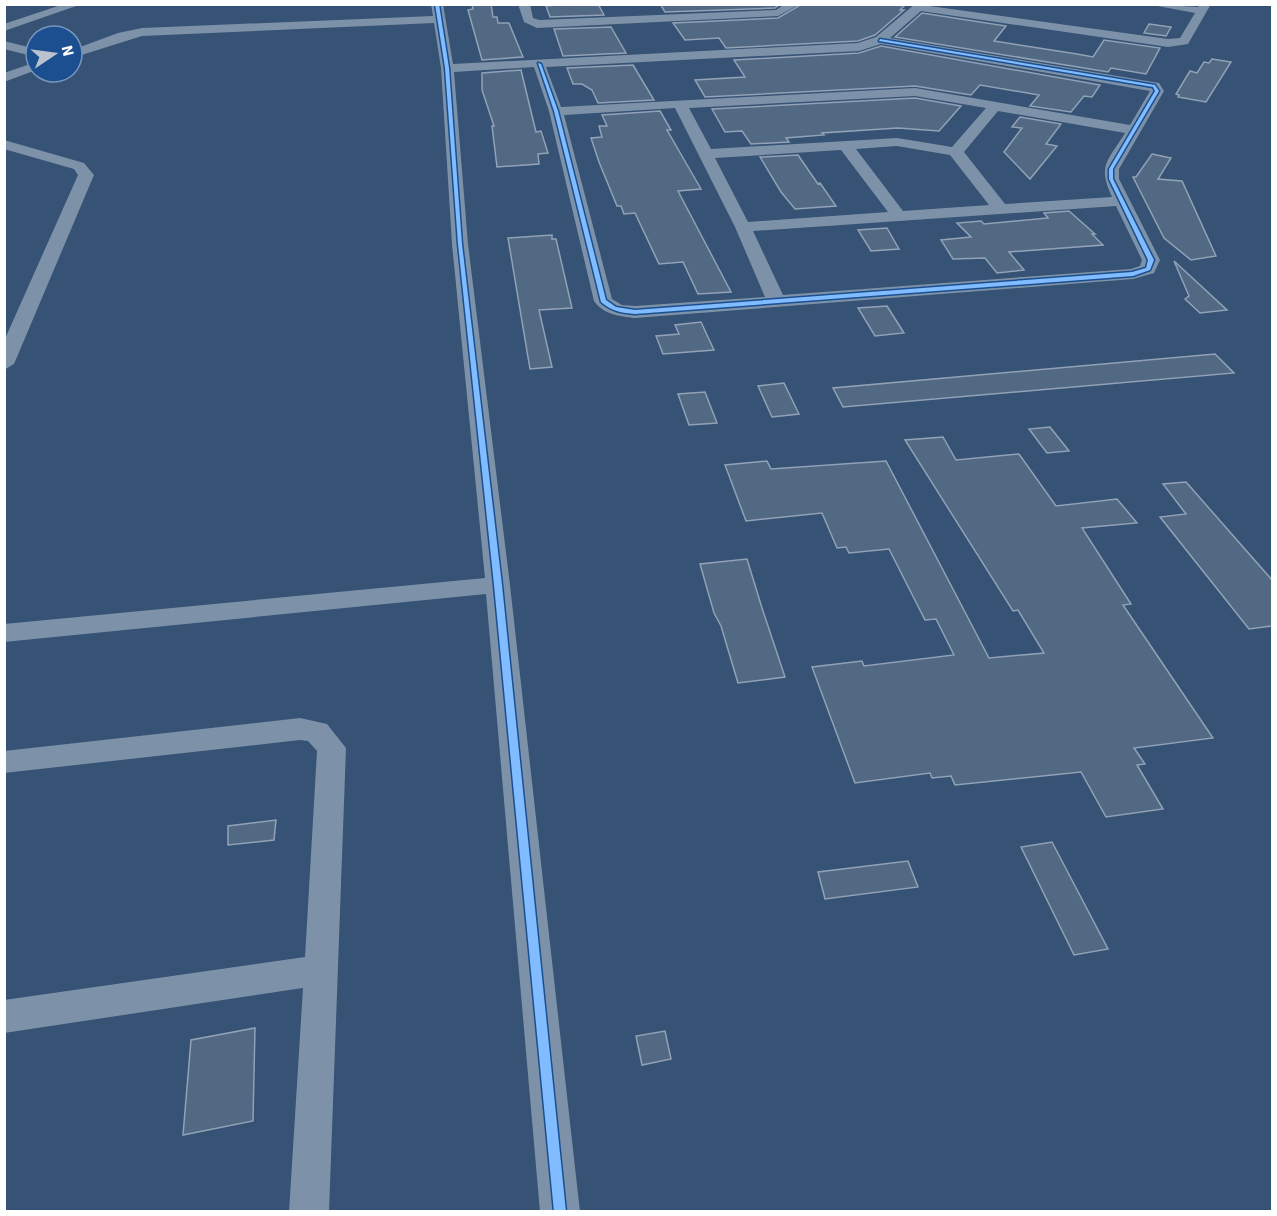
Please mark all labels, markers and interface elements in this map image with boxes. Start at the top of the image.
north arrow [24,24,84,84]
text: N [56,43,80,59]

